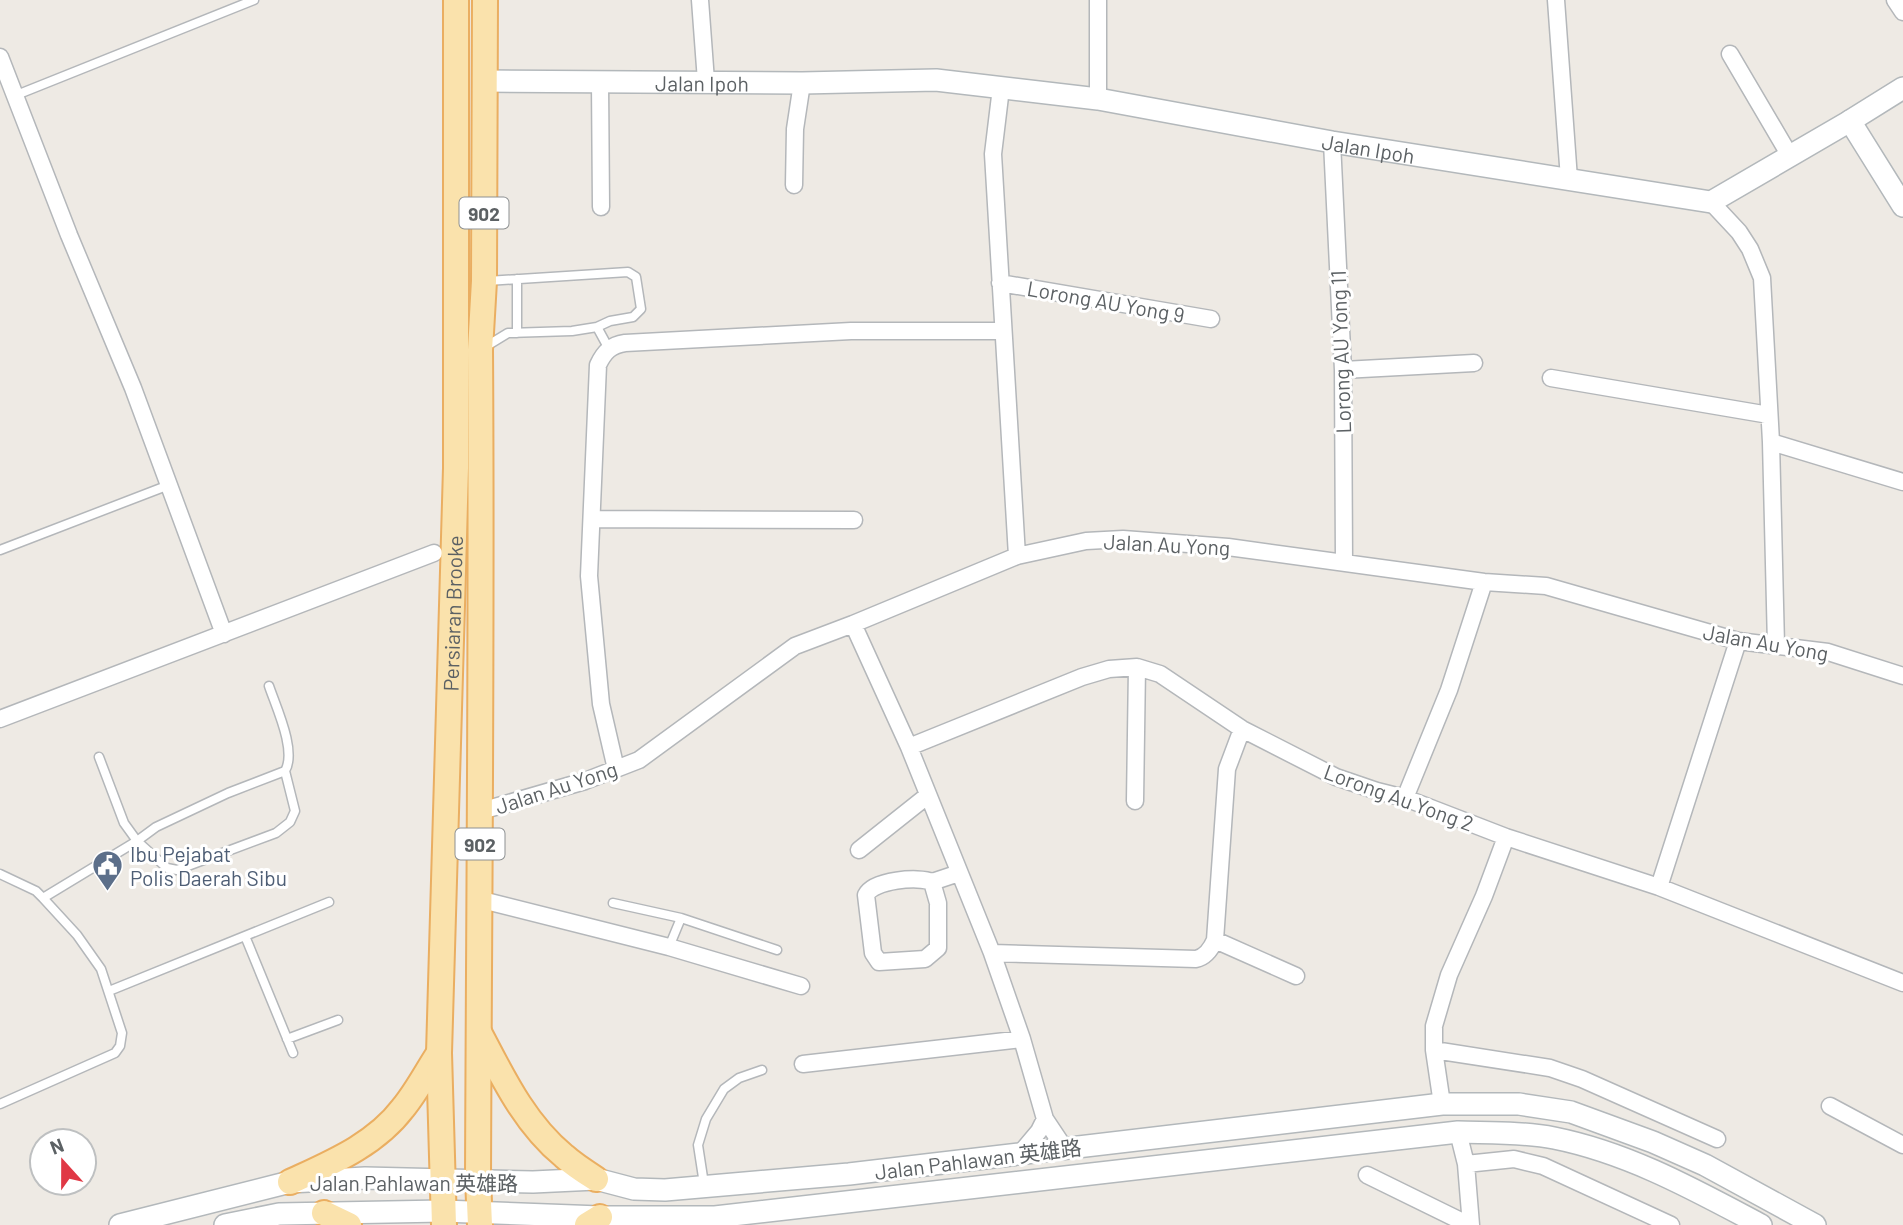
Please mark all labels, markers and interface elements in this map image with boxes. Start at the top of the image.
street label: Jalan Ipoh [655,70,749,95]
street label: Jalan Ipoh [1320,128,1417,167]
road number: 902 [460,197,508,228]
street label: Lorong AU Yong 11 [1325,270,1355,434]
street label: Lorong AU Yong 9 [1025,275,1187,327]
street label: Jalan Au Yong [1103,528,1231,560]
street label: Persiaran Brooke [437,535,467,692]
street label: Jalan Au Yong [1701,619,1831,665]
street label: Jalan Au Yong [492,756,620,818]
street label: Lorong Au Yong 2 [1321,758,1477,836]
road number: 902 [456,828,504,860]
place label: Ibu Pejabat Polis Daerah Sibu [130,841,287,890]
public building icon: Ibu Pejabat Polis Daerah Sibu [90,848,124,892]
north arrow [28,1127,98,1197]
text: N [47,1133,67,1159]
street label: Jalan Pahlawan 英雄路 [873,1134,1083,1184]
street label: Jalan Pahlawan 英雄路 [310,1170,518,1195]

